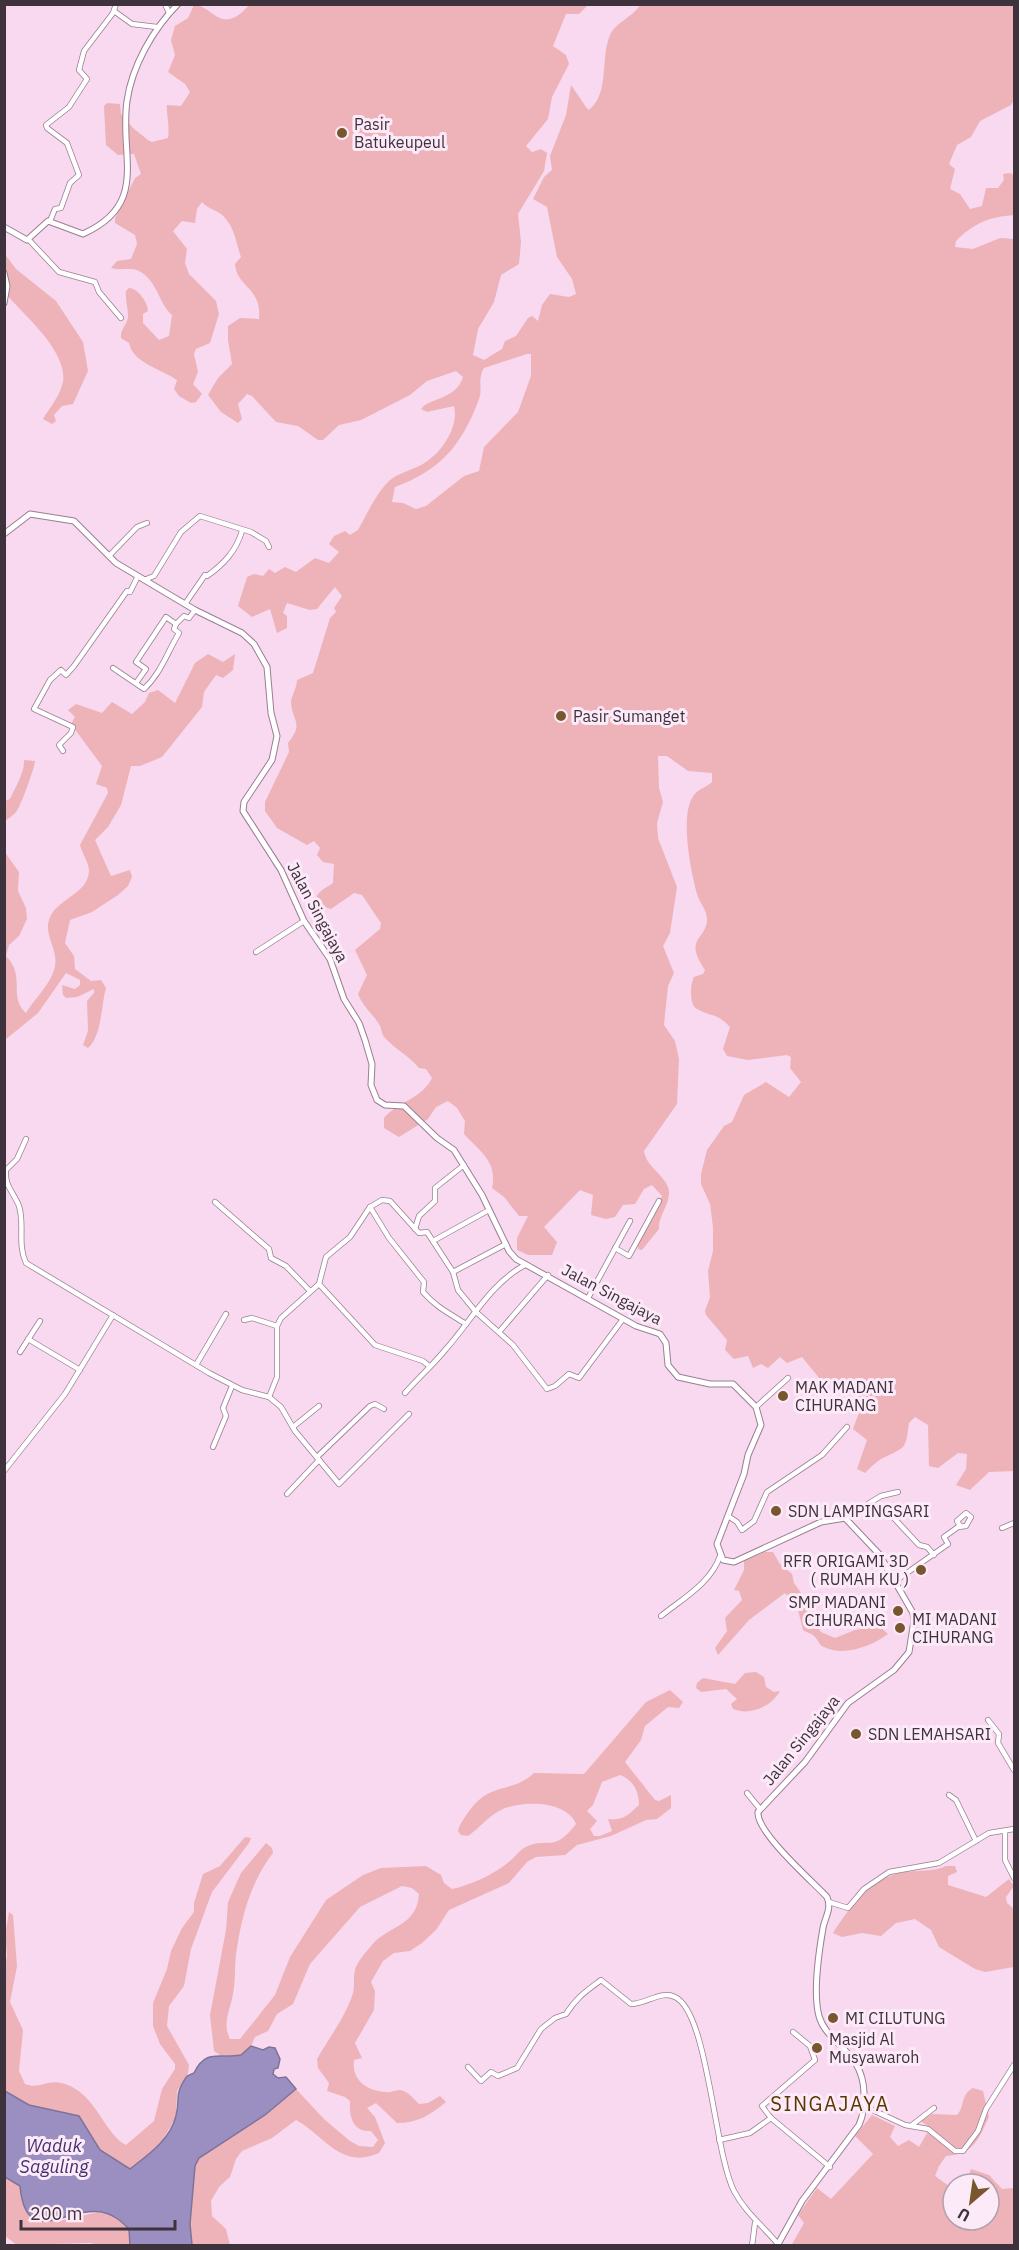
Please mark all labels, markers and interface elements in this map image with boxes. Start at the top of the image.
place label: Pasir Batukeupeul [354,114,445,152]
marker: Pasir Batukeupeul [335,126,349,140]
place label: Pasir Sumanget [573,706,685,726]
marker: Pasir Sumanget [554,709,568,723]
street label: Jalan Singajaya [283,858,353,966]
street label: Jalan Singajaya [558,1259,666,1329]
place label: MAK MADANI CIHURANG [795,1377,894,1415]
marker: MAK MADANI CIHURANG [776,1389,790,1403]
place label: SDN LAMPINGSARI [788,1501,929,1521]
marker: SDN LAMPINGSARI [769,1504,783,1518]
place label: RFR ORIGAMI 3D ( RUMAH KU ) [783,1551,909,1589]
marker: RFR ORIGAMI 3D ( RUMAH KU ) [914,1563,928,1577]
place label: SMP MADANI CIHURANG [788,1592,886,1630]
marker: SMP MADANI CIHURANG [891,1604,905,1618]
place label: MI MADANI CIHURANG [912,1609,997,1647]
marker: MI MADANI CIHURANG [893,1621,907,1635]
street label: Jalan Singajaya [758,1690,844,1789]
place label: SDN LEMAHSARI [868,1724,991,1744]
marker: SDN LEMAHSARI [849,1727,863,1741]
place label: MI CILUTUNG [845,2008,945,2028]
marker: MI CILUTUNG [826,2011,840,2025]
place label: Masjid Al Musyawaroh [829,2029,919,2067]
marker: Masjid Al Musyawaroh [810,2041,824,2055]
district label: SINGAJAYA [770,2090,890,2117]
water label: Waduk Saguling [20,2134,89,2178]
north arrow [941,2172,1001,2232]
scale bar [21,2193,176,2231]
text: 200 m [30,2202,82,2225]
text: U [954,2204,973,2227]

